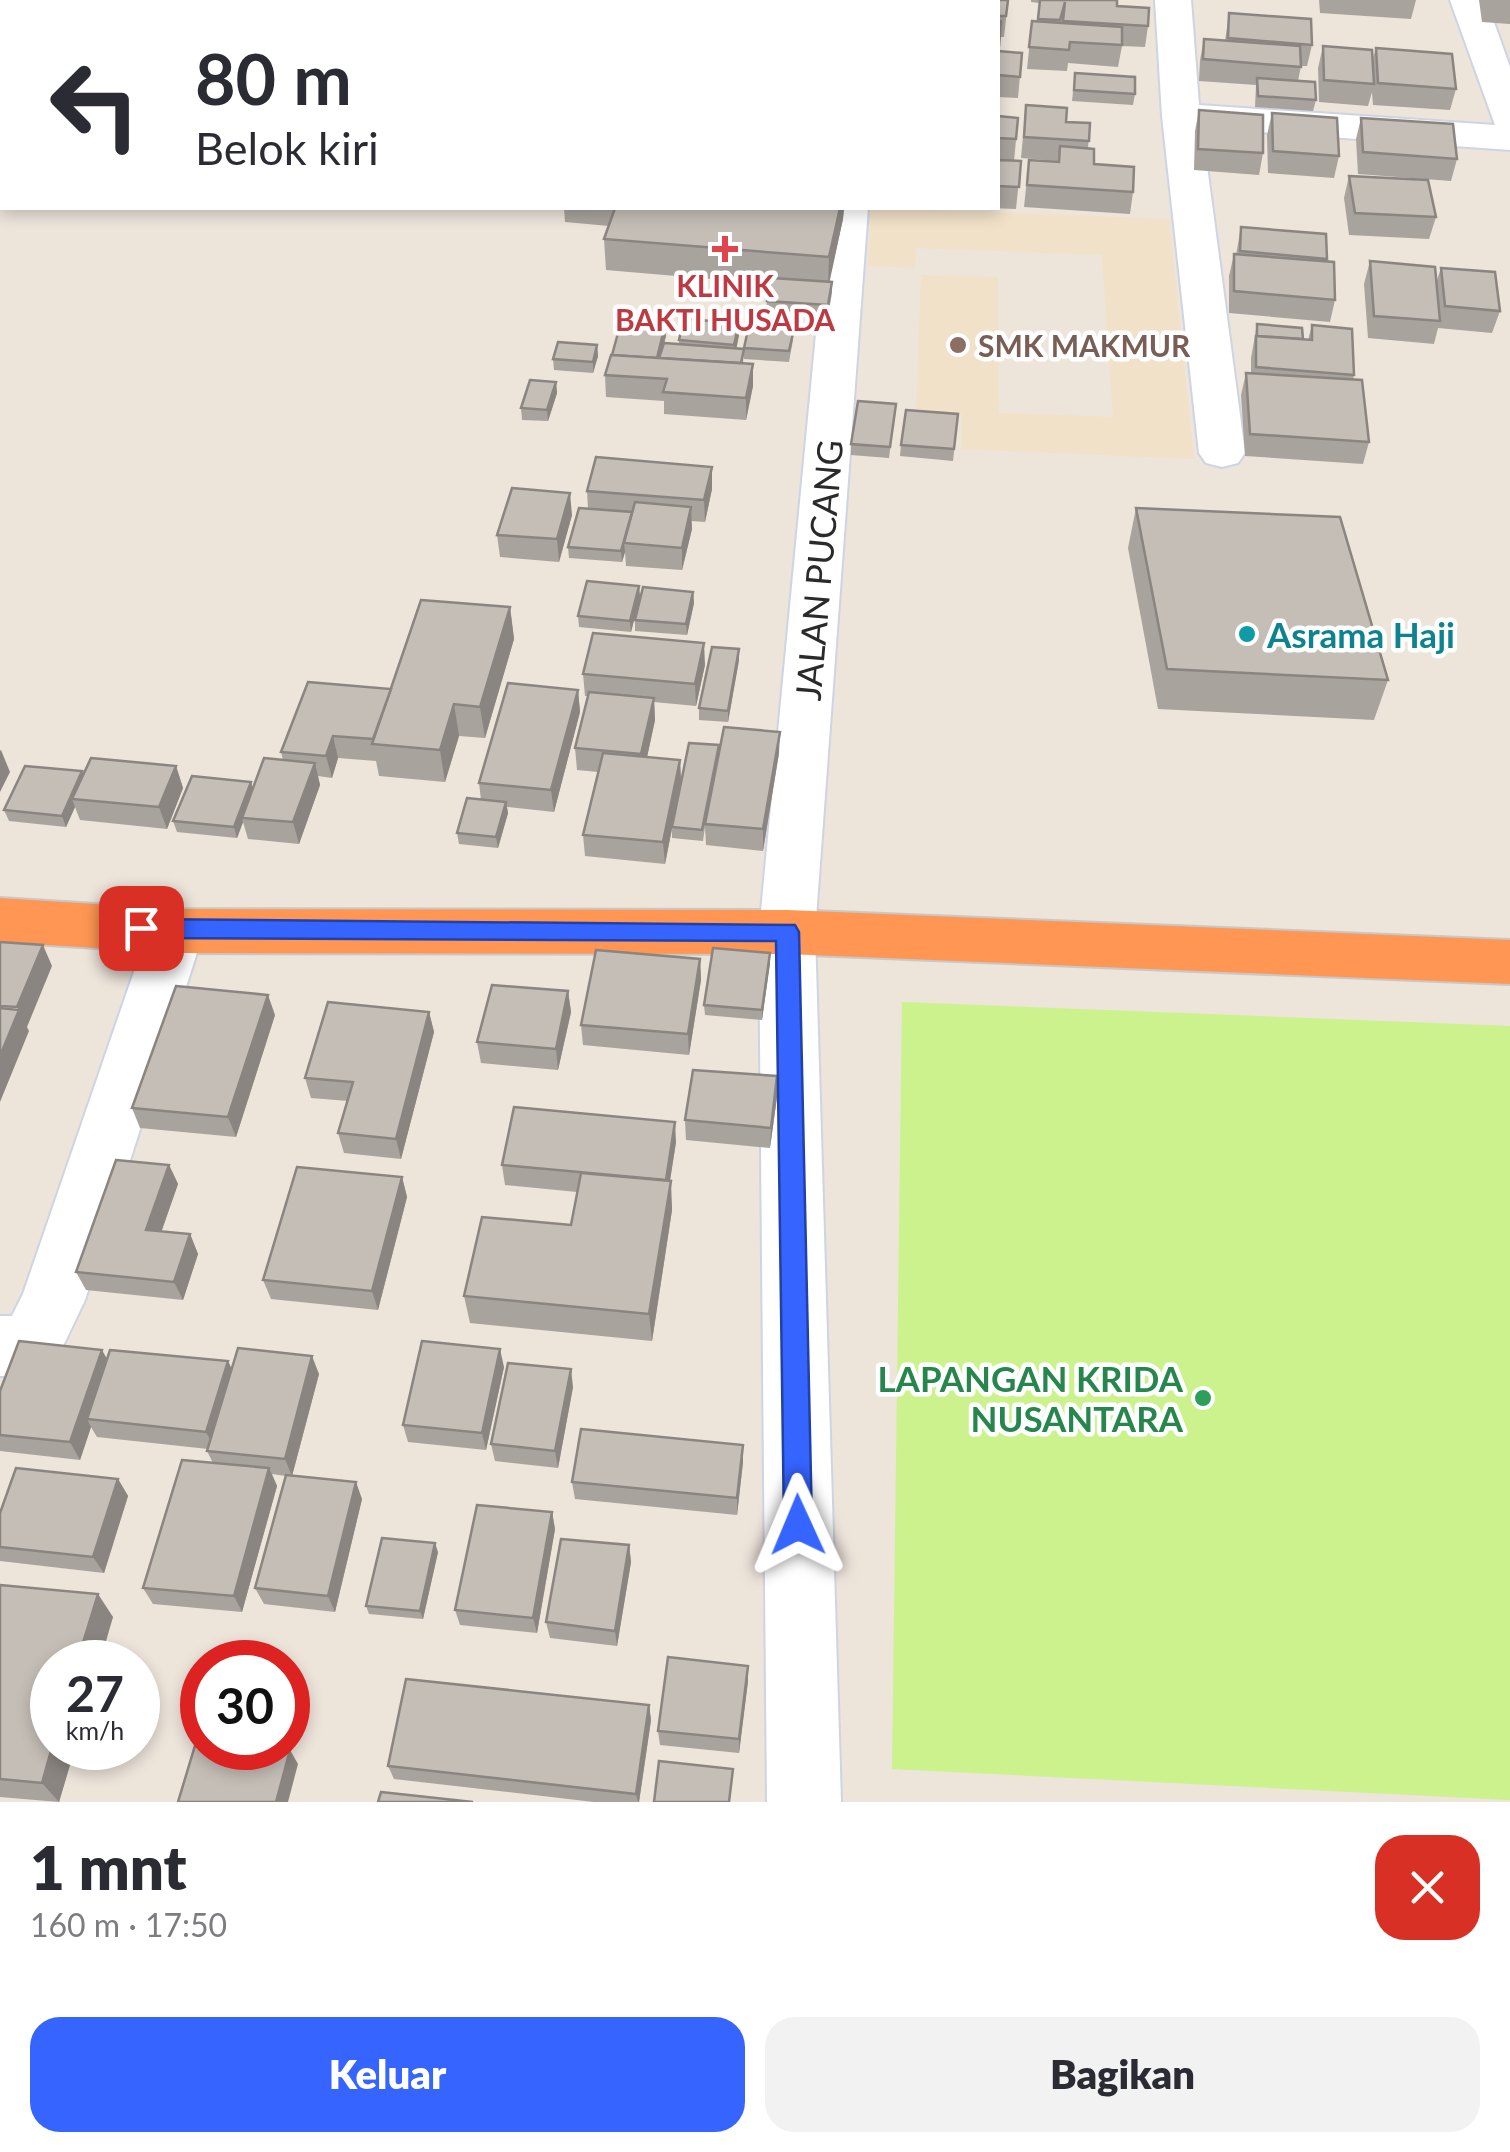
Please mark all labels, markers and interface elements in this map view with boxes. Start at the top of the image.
text: 80 m [195,36,352,120]
icon: left [30,40,160,170]
text: Belok kiri [195,121,379,175]
marker: KLINIK BAKTI HUSADA [712,236,738,262]
place label: KLINIK BAKTI HUSADA [615,267,835,337]
place label: SMK MAKMUR [978,327,1191,363]
marker: SMK MAKMUR [947,334,969,356]
street label: JALAN PUCANG [786,438,850,702]
place label: Asrama Haji [1266,613,1455,655]
marker: Asrama Haji [1236,623,1258,645]
pin [99,886,184,971]
icon: arrive [114,901,169,956]
place label: LAPANGAN KRIDA NUSANTARA [877,1357,1184,1439]
marker: LAPANGAN KRIDA NUSANTARA [1192,1387,1214,1409]
position arrow [746,1473,850,1577]
speed limit sign: 30 [180,1640,310,1770]
text: 27 [66,1663,124,1723]
text: km/h [66,1715,124,1745]
text: 1 mnt [30,1831,187,1903]
button: close [1375,1835,1480,1940]
text: 160 m · 17:50 [30,1905,227,1944]
button: Keluar [30,2017,745,2132]
button: Bagikan [765,2017,1480,2132]

